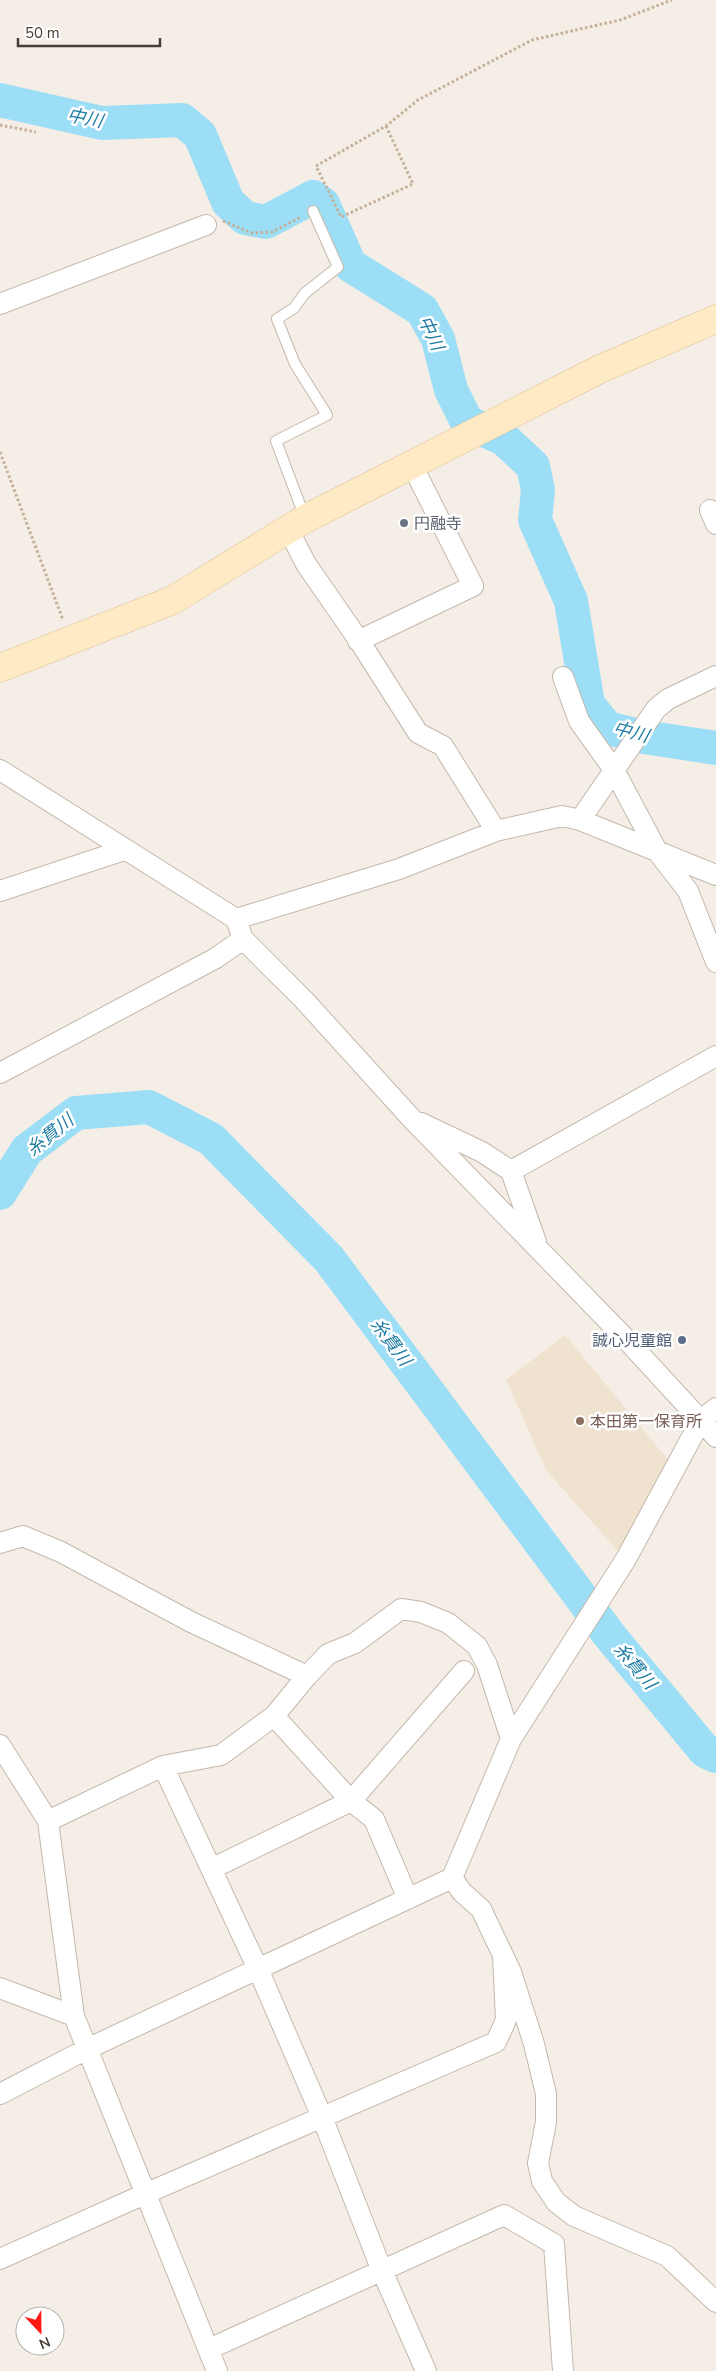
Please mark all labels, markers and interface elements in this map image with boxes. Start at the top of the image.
scale bar [18,15,160,47]
text: 50 m [25,23,60,43]
water label: 中川 [65,103,107,134]
water label: 中川 [413,312,450,356]
place label: 円融寺 [414,513,462,535]
marker: 円融寺 [398,517,410,529]
water label: 中川 [611,716,653,749]
water label: 糸貫川 [21,1107,80,1161]
water label: 糸貫川 [365,1313,418,1372]
place label: 誠心児童館 [592,1330,672,1352]
marker: 誠心児童館 [676,1334,688,1346]
place label: 本田第一保育所 [590,1411,702,1433]
marker: 本田第一保育所 [574,1415,586,1427]
water label: 糸貫川 [608,1638,663,1696]
north arrow [15,2306,65,2356]
text: N [36,2332,53,2353]

